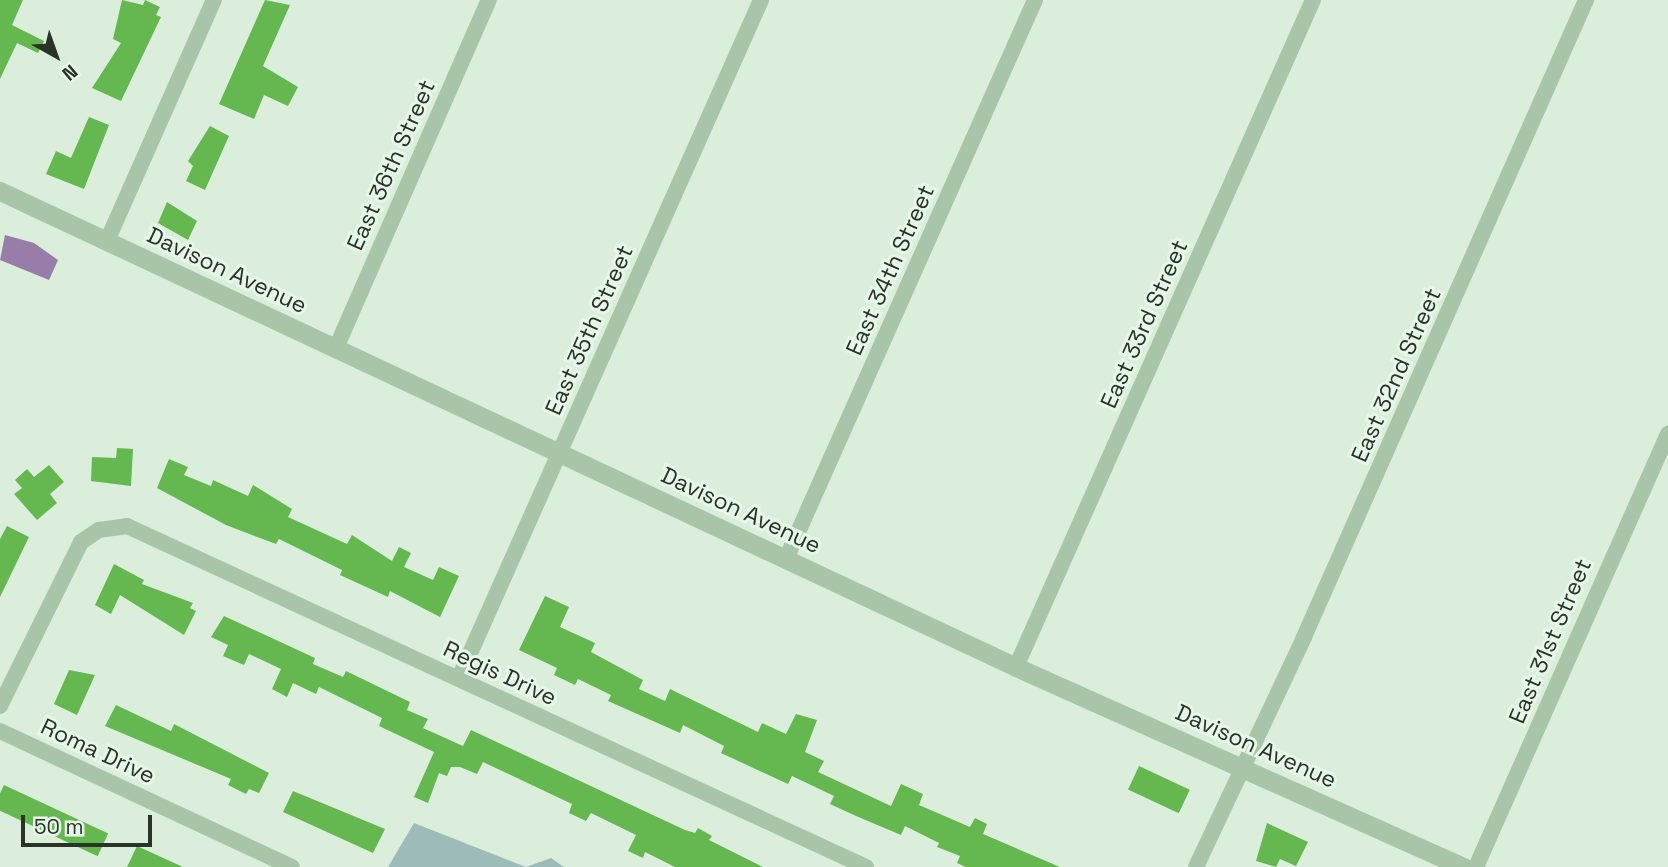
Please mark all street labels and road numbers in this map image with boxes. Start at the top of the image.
street label: East 36th Street [341,76,441,254]
street label: East 34th Street [840,181,940,359]
street label: Davison Avenue [143,221,311,319]
street label: East 33rd Street [1094,235,1194,413]
street label: East 35th Street [539,241,639,419]
street label: East 32nd Street [1345,284,1447,466]
street label: Davison Avenue [657,461,825,559]
street label: East 31st Street [1503,554,1597,728]
street label: Regis Drive [439,635,561,711]
street label: Davison Avenue [1171,698,1341,794]
street label: Roma Drive [37,713,159,789]

